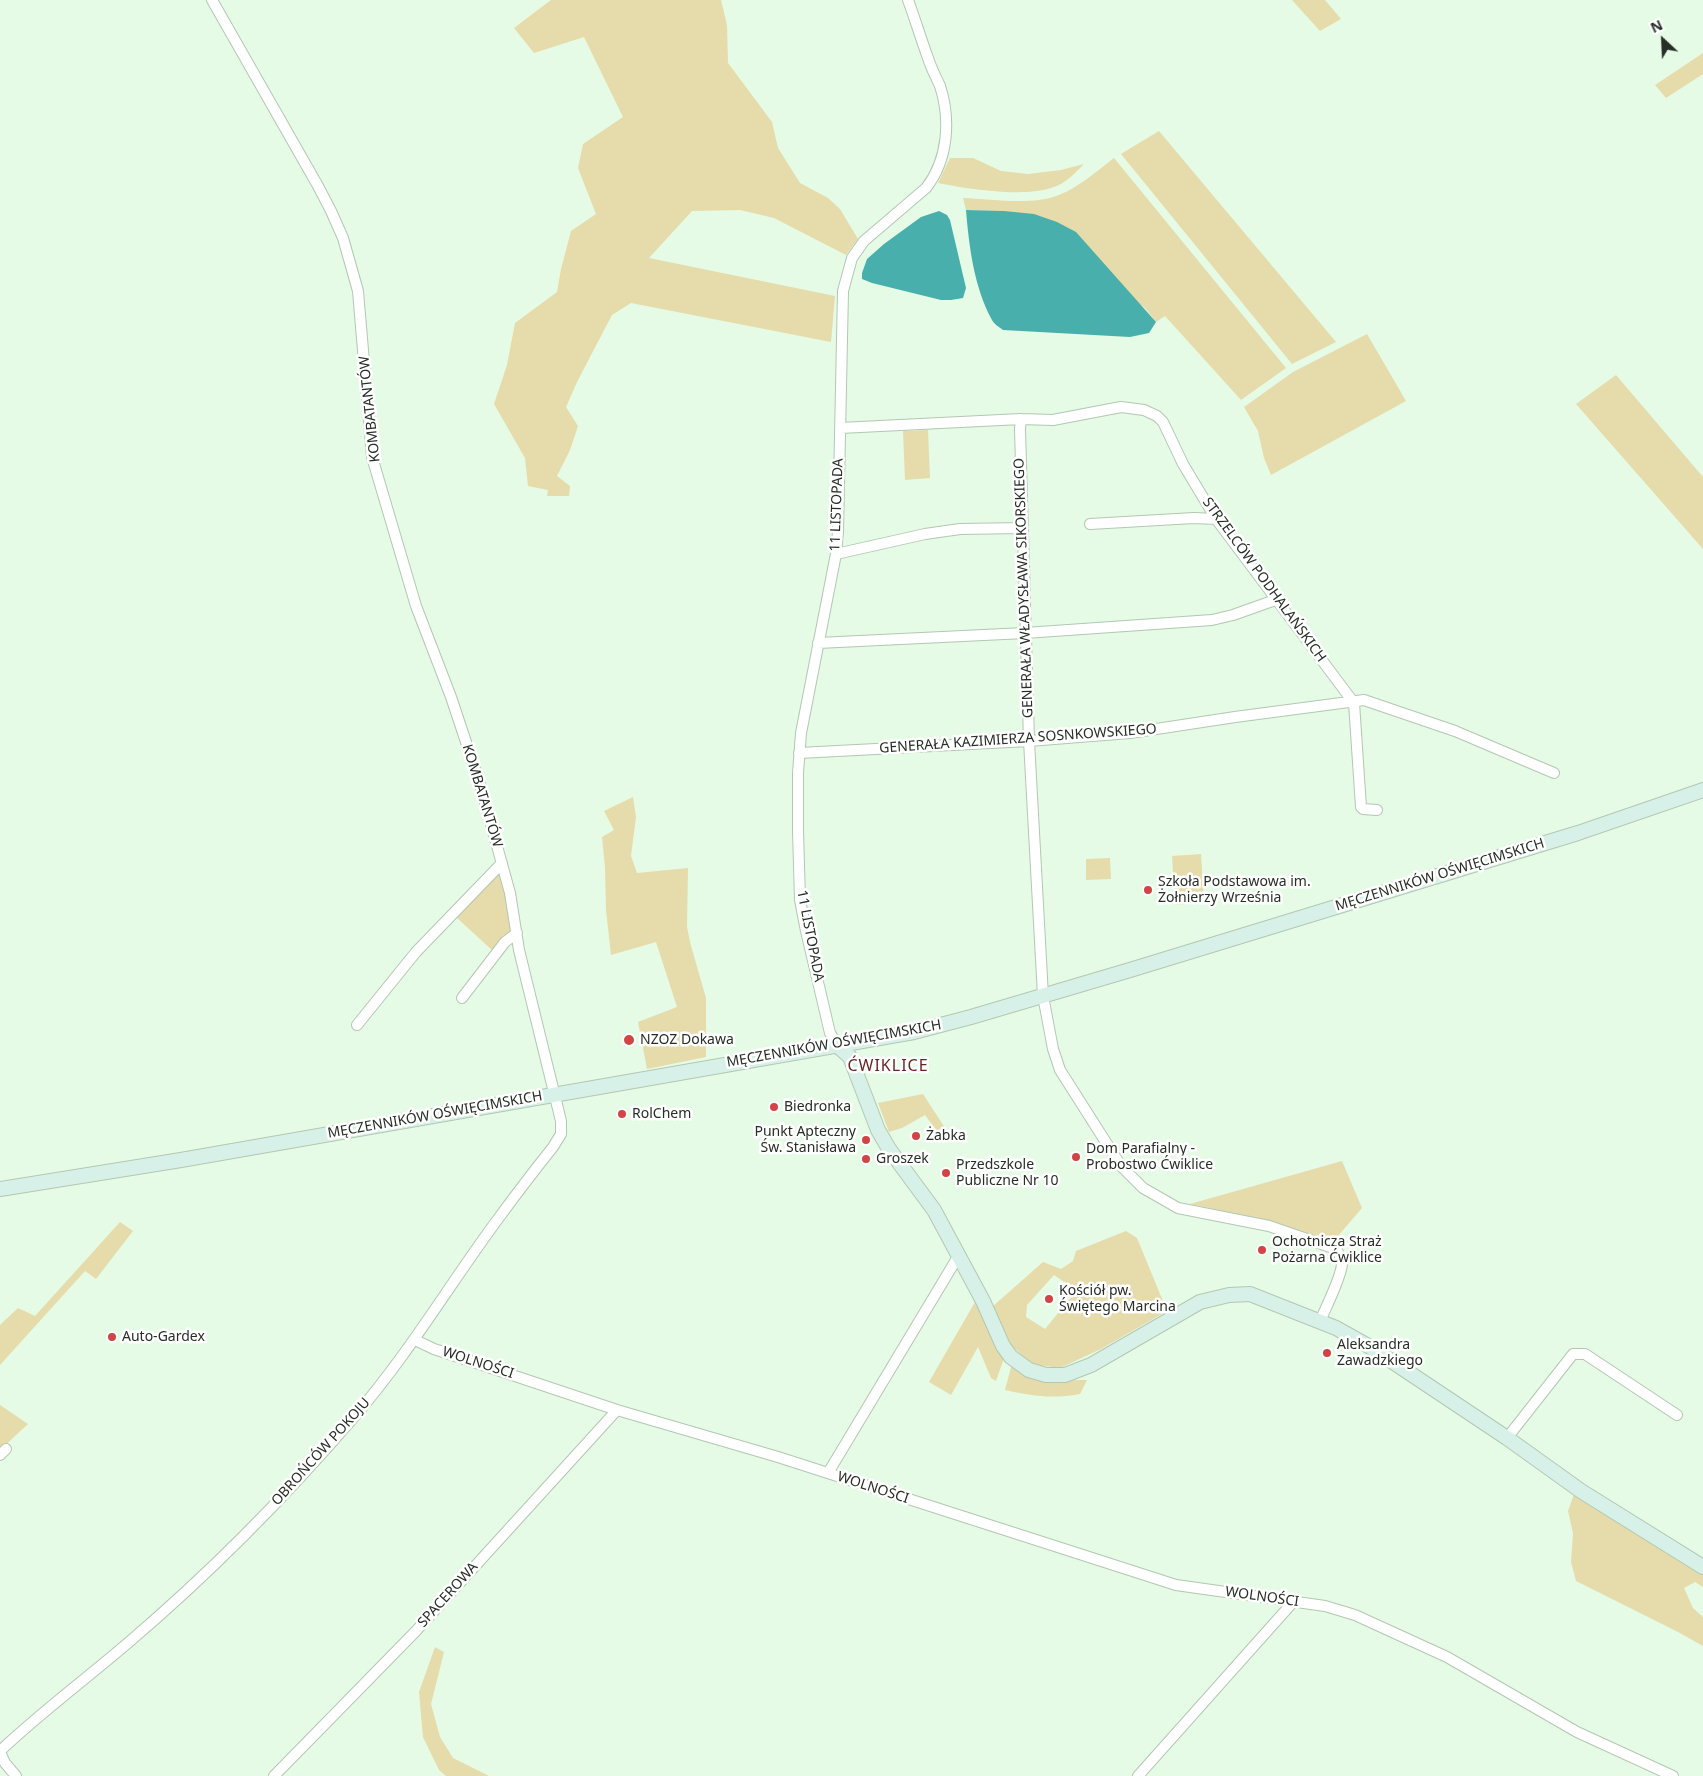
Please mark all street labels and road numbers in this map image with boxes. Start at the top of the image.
street label: KOMBATANTÓW [356,355,384,463]
street label: 11 LISTOPADA [827,458,847,552]
street label: GENERAŁA WŁADYSŁAWA SIKORSKIEGO [1011,458,1037,718]
street label: STRZELCÓW PODHALAŃSKICH [1199,494,1329,666]
street label: GENERAŁA KAZIMIERZA SOSNKOWSKIEGO [879,721,1157,757]
street label: KOMBATANTÓW [458,742,506,850]
street label: MĘCZENNIKÓW OŚWIĘCIMSKICH [1333,835,1547,915]
street label: 11 LISTOPADA [793,889,827,983]
street label: MĘCZENNIKÓW OŚWIĘCIMSKICH [725,1017,943,1071]
street label: MĘCZENNIKÓW OŚWIĘCIMSKICH [326,1088,544,1142]
street label: WOLNOŚCI [440,1344,516,1382]
street label: OBROŃCÓW POKOJU [268,1395,374,1509]
street label: WOLNOŚCI [835,1469,911,1507]
street label: SPACEROWA [414,1559,482,1631]
street label: WOLNOŚCI [1224,1584,1300,1610]

